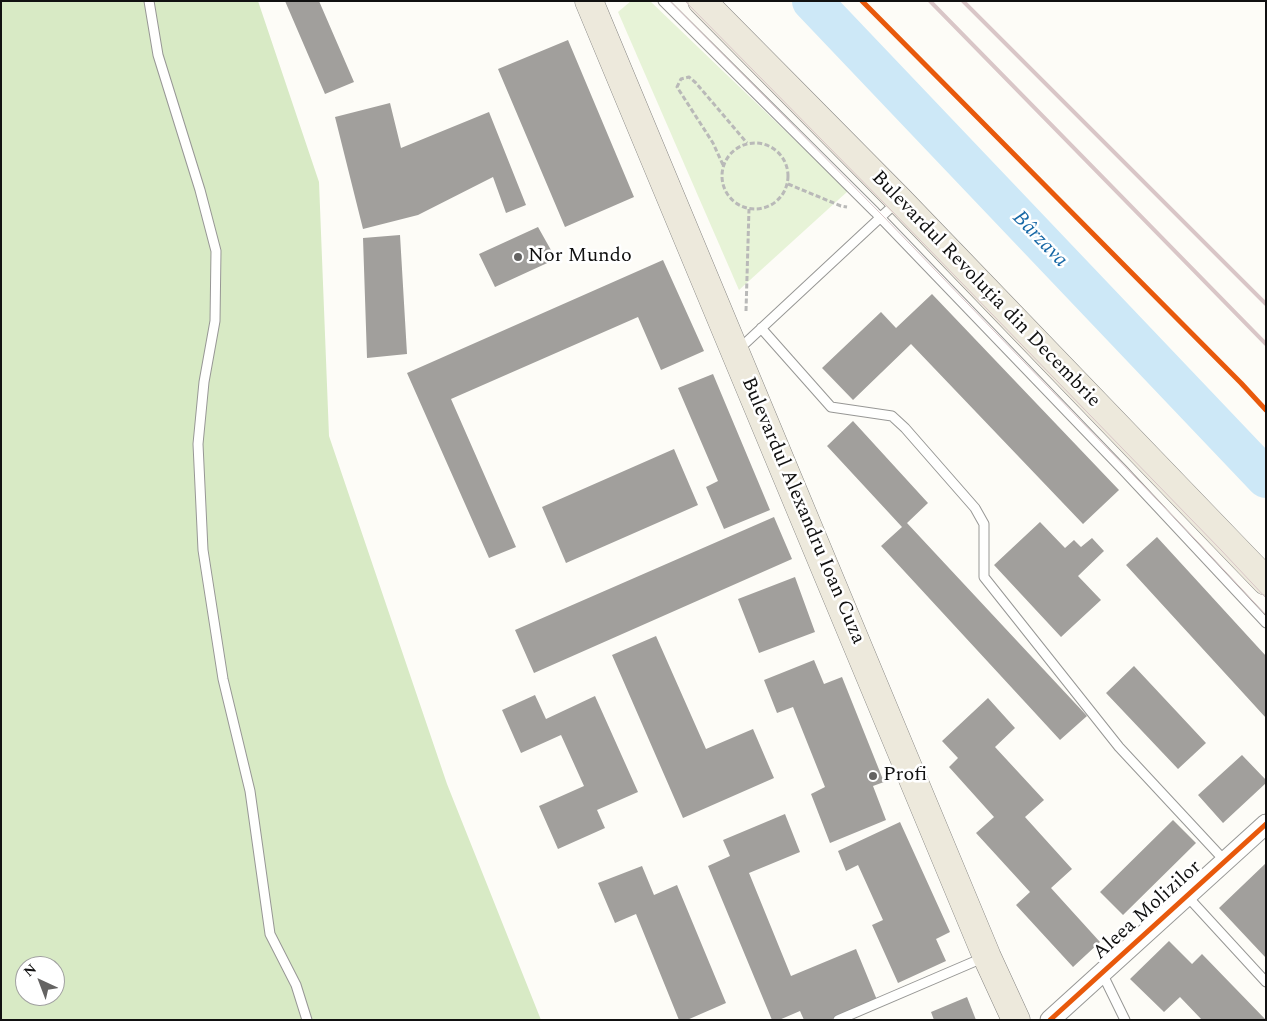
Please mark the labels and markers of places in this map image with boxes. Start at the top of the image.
place label: Nor Mundo [528,245,632,269]
marker: Nor Mundo [512,251,524,263]
place label: Profi [883,764,927,788]
marker: Profi [867,770,879,782]

